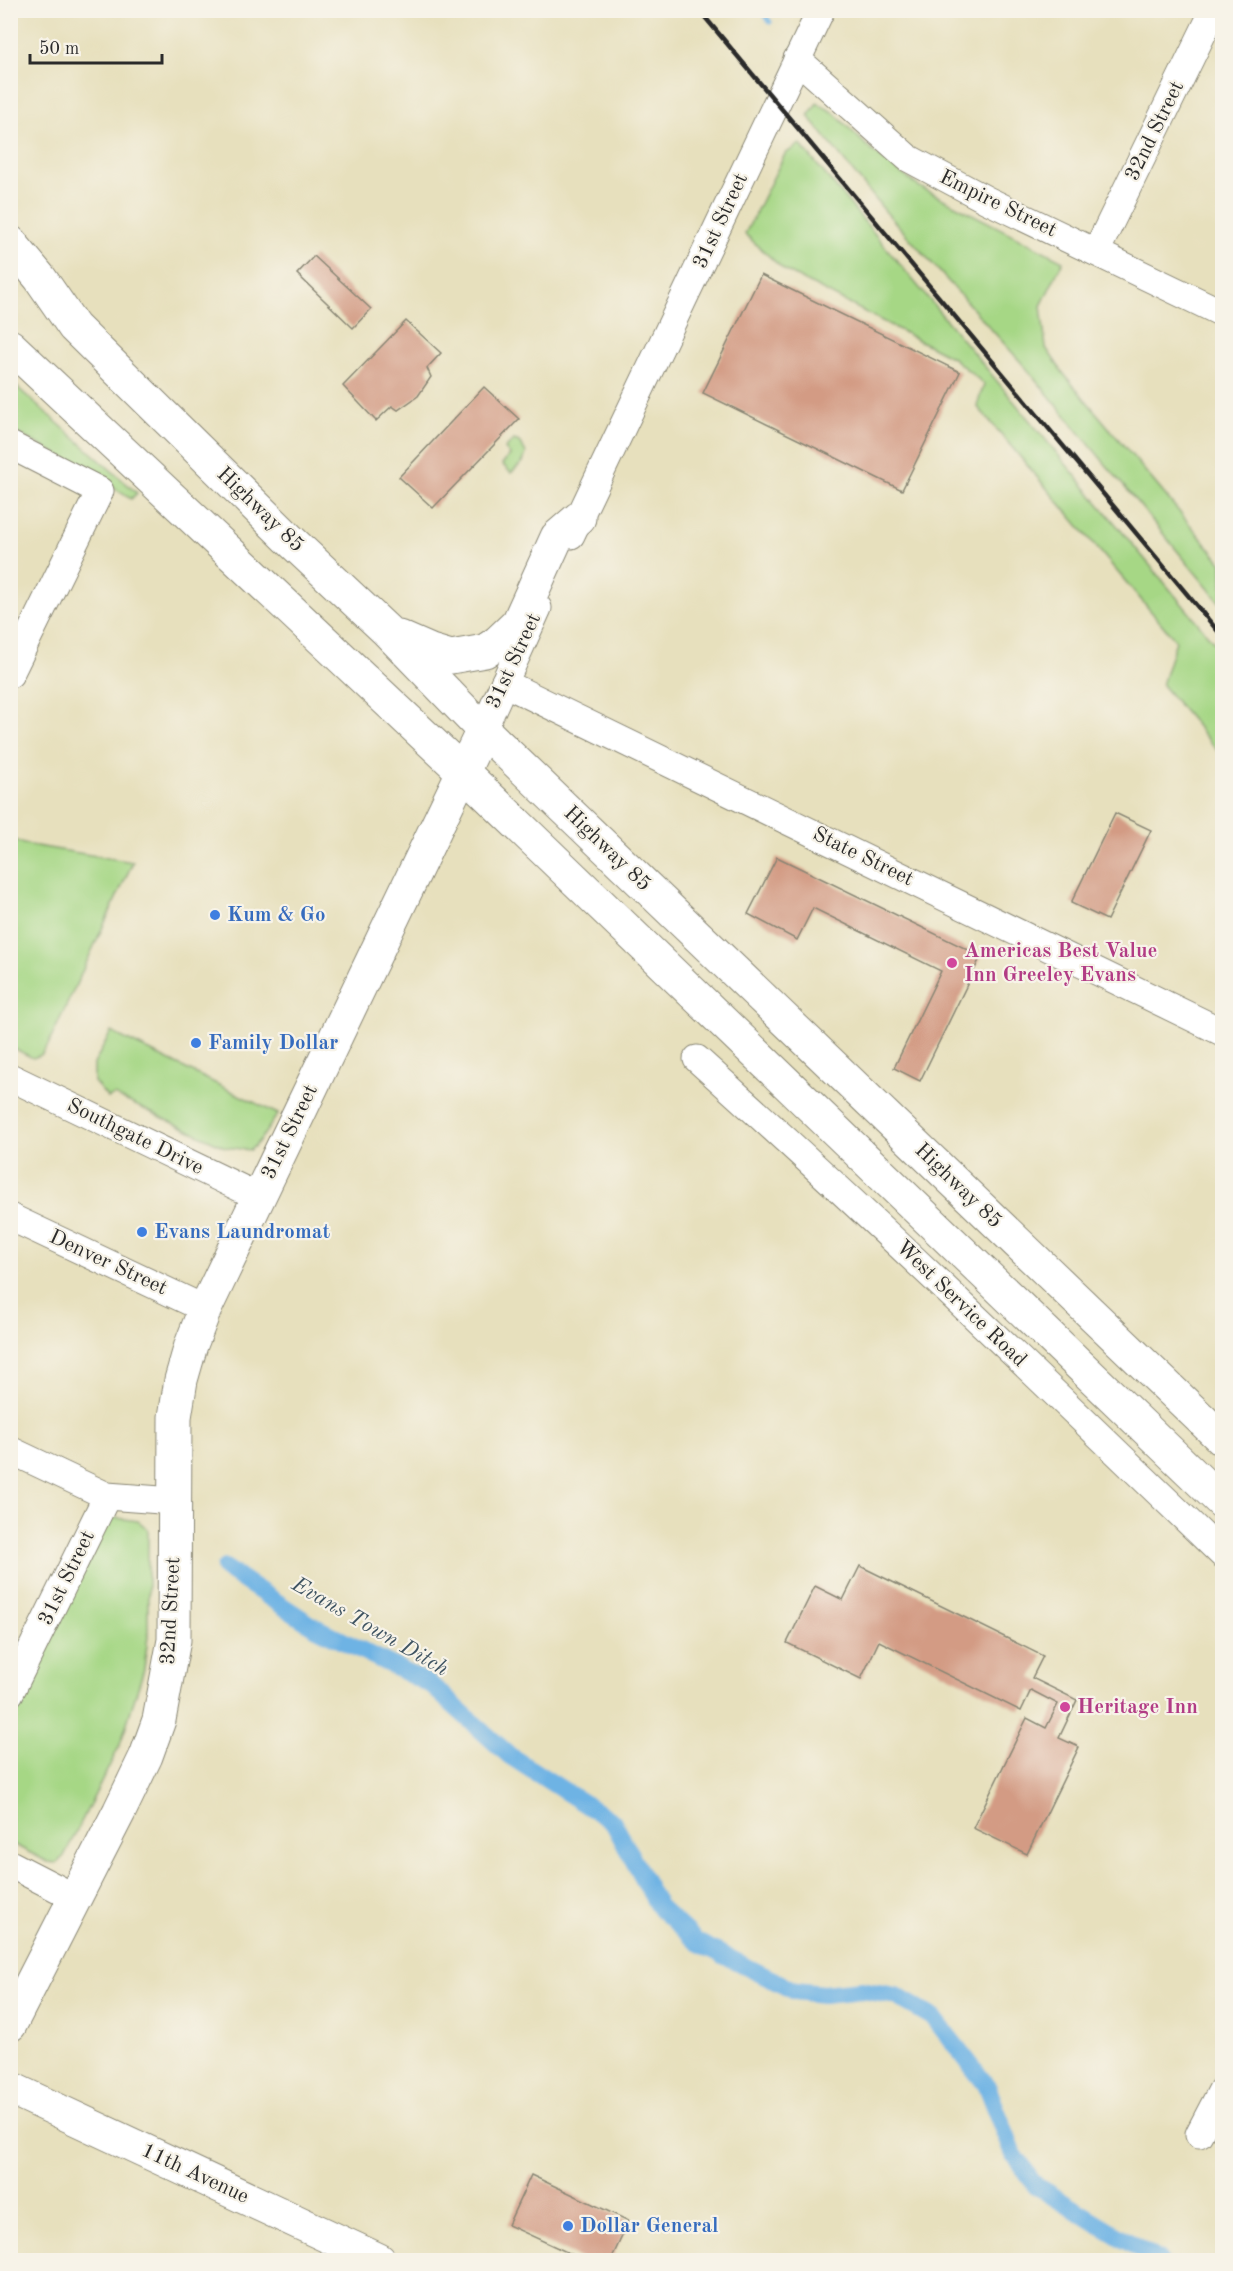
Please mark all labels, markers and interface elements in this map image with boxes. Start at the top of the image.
scale bar [30,27,162,65]
text: 50 m [39,40,79,58]
street label: 32nd Street [1122,78,1188,184]
street label: Empire Street [936,167,1060,241]
street label: 31st Street [690,170,752,272]
street label: Highway 85 [212,464,308,556]
street label: 31st Street [483,610,545,712]
street label: Highway 85 [559,803,655,895]
street label: State Street [809,824,917,890]
place label: Kum & Go [227,905,326,926]
marker: Kum & Go [208,908,222,922]
place label: Americas Best Value Inn Greeley Evans [964,941,1157,986]
marker: Americas Best Value Inn Greeley Evans [945,956,959,970]
place label: Family Dollar [208,1033,338,1054]
marker: Family Dollar [189,1036,203,1050]
street label: 31st Street [258,1081,322,1183]
street label: Southgate Drive [64,1095,206,1179]
street label: Highway 85 [910,1140,1006,1232]
place label: Evans Laundromat [154,1222,330,1243]
marker: Evans Laundromat [135,1225,149,1239]
street label: Denver Street [46,1227,170,1299]
street label: West Service Road [892,1237,1030,1371]
street label: 31st Street [35,1527,99,1629]
street label: 32nd Street [158,1556,184,1666]
water label: Evans Town Ditch [287,1573,452,1681]
place label: Heritage Inn [1077,1697,1198,1718]
marker: Heritage Inn [1058,1700,1072,1714]
street label: 11th Avenue [138,2140,252,2208]
place label: Dollar General [580,2216,719,2237]
marker: Dollar General [561,2219,575,2233]

